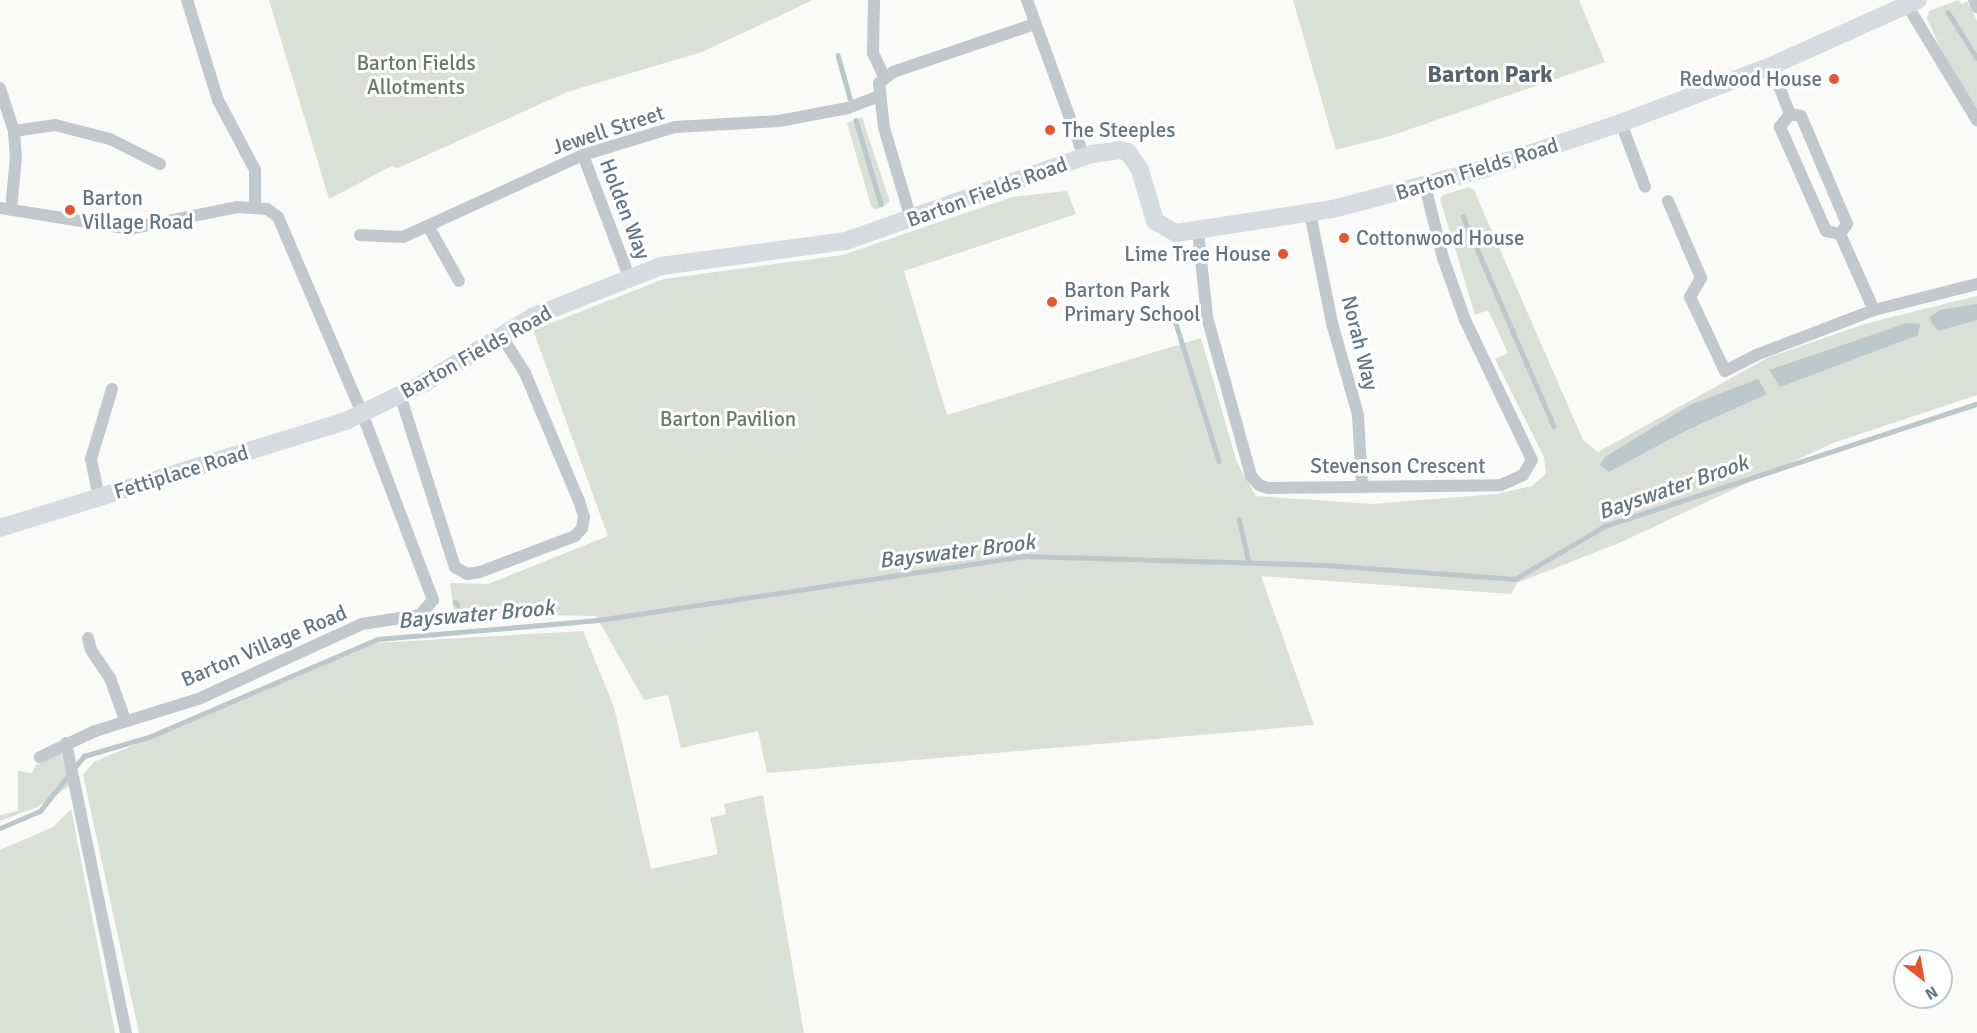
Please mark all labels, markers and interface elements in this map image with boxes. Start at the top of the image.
park label: Barton Fields Allotments [356,50,476,100]
district label: Barton Park [1427,61,1553,89]
place label: Redwood House [1679,66,1822,92]
marker: Redwood House [1827,72,1841,86]
street label: Jewell Street [549,100,667,160]
place label: The Steeples [1062,117,1176,143]
marker: The Steeples [1043,123,1057,137]
street label: Barton Fields Road [1393,132,1561,206]
street label: Barton Fields Road [903,151,1071,233]
street label: Holden Way [594,155,656,263]
place label: Barton Village Road [82,185,194,235]
marker: Barton Village Road [63,203,77,217]
place label: Cottonwood House [1356,225,1525,251]
marker: Cottonwood House [1337,231,1351,245]
place label: Lime Tree House [1124,241,1271,267]
marker: Lime Tree House [1276,247,1290,261]
place label: Barton Park Primary School [1064,277,1200,327]
street label: Norah Way [1336,293,1384,393]
marker: Barton Park Primary School [1045,295,1059,309]
street label: Barton Fields Road [396,300,556,404]
park label: Barton Pavilion [660,406,796,432]
street label: Fettiplace Road [111,440,251,504]
water label: Bayswater Brook [1595,449,1751,525]
street label: Stevenson Crescent [1310,453,1486,479]
water label: Bayswater Brook [878,528,1036,574]
water label: Bayswater Brook [397,594,555,634]
street label: Barton Village Road [177,600,351,692]
north arrow [1893,949,1953,1009]
text: N [1921,981,1941,1004]

